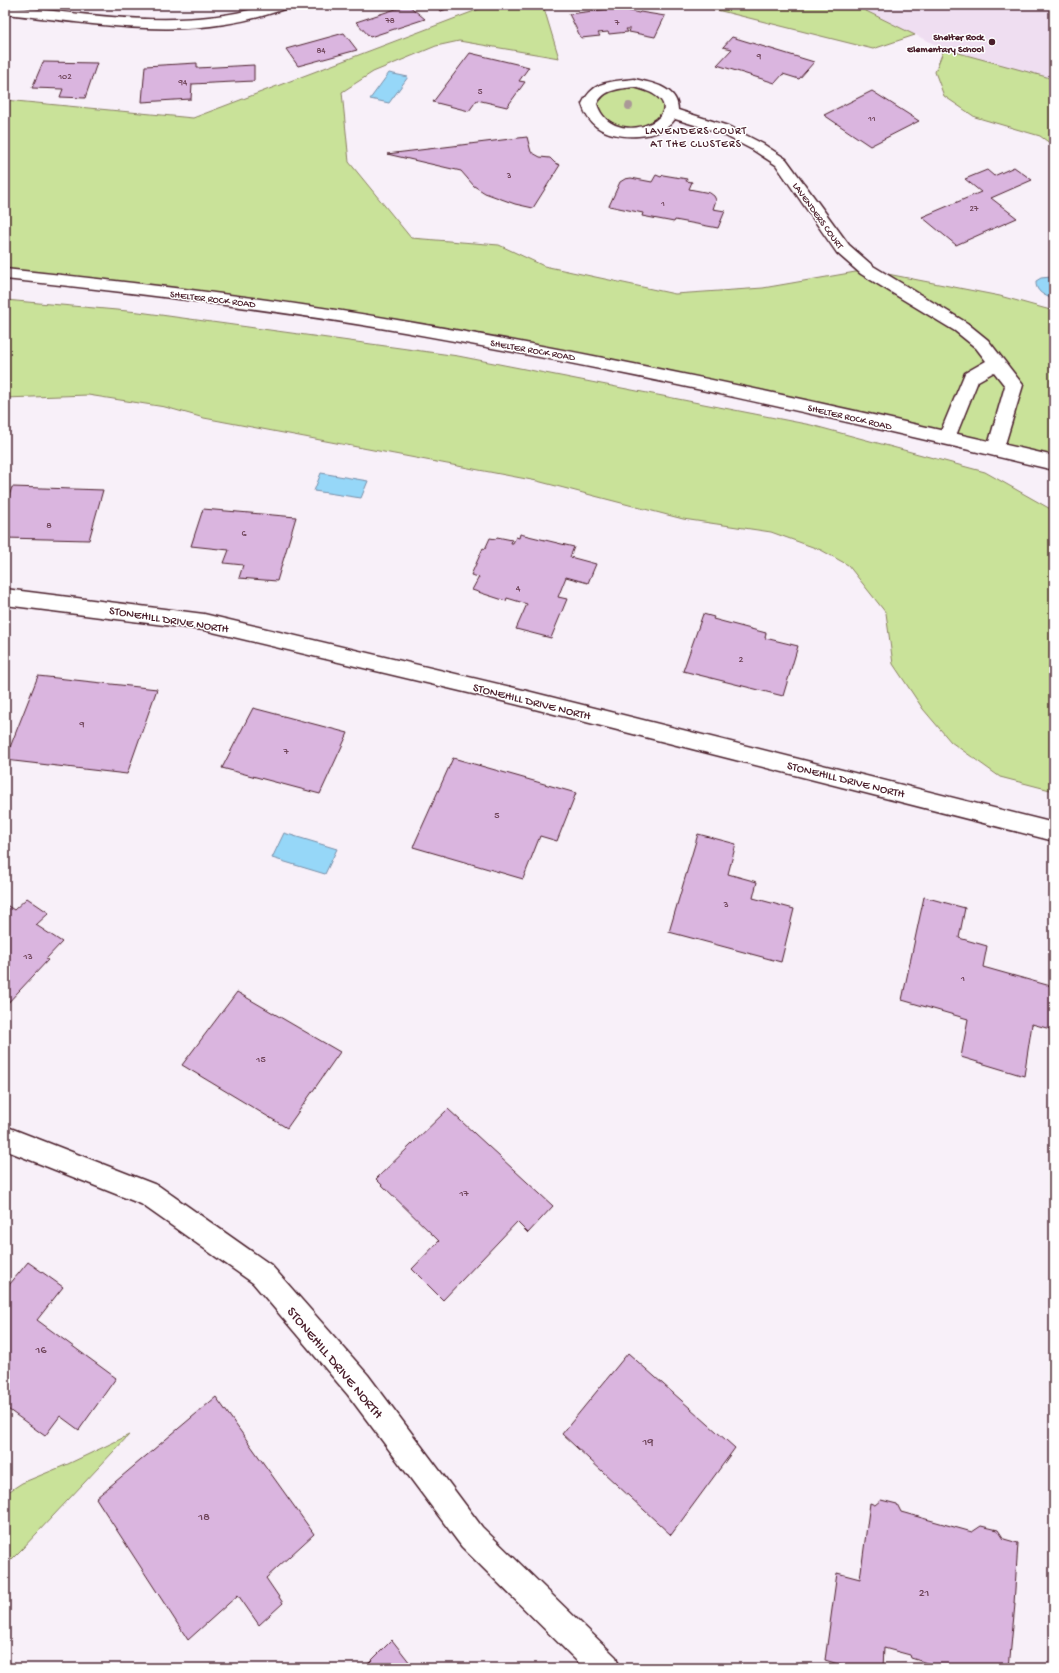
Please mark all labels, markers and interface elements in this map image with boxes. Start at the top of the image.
house number: 78 [384,16,395,27]
house number: 7 [614,18,620,29]
place label: Shelter Rock Elementary School [906,32,986,56]
marker: Shelter Rock Elementary School [987,37,997,47]
house number: 84 [316,46,326,57]
house number: 9 [756,52,762,63]
house number: 102 [57,72,72,83]
house number: 94 [178,78,188,89]
house number: 5 [478,87,483,98]
house number: 11 [867,114,876,125]
district label: LAVENDERS COURT AT THE CLUSTERS [645,126,747,151]
house number: 3 [506,171,512,182]
street label: LAVENDERS COURT [789,181,846,253]
house number: 1 [660,199,665,210]
house number: 27 [969,204,979,215]
street label: SHELTER ROCK ROAD [169,289,257,311]
street label: SHELTER ROCK ROAD [489,338,577,364]
street label: SHELTER ROCK ROAD [806,402,893,434]
house number: 8 [46,520,52,532]
house number: 6 [241,528,247,540]
house number: 4 [516,583,521,595]
street label: STONEHILL DRIVE NORTH [108,605,230,637]
house number: 2 [739,654,744,666]
street label: STONEHILL DRIVE NORTH [471,682,592,724]
house number: 9 [78,719,85,731]
house number: 7 [282,746,289,758]
street label: STONEHILL DRIVE NORTH [785,760,906,802]
house number: 5 [494,810,500,822]
house number: 3 [722,899,729,911]
house number: 13 [22,951,33,963]
house number: 1 [960,973,965,985]
house number: 15 [255,1054,266,1066]
house number: 17 [458,1188,469,1200]
street label: STONEHILL DRIVE NORTH [282,1304,387,1424]
house number: 16 [35,1344,47,1358]
house number: 19 [642,1436,653,1450]
house number: 18 [197,1511,210,1525]
house number: 21 [919,1587,930,1601]

